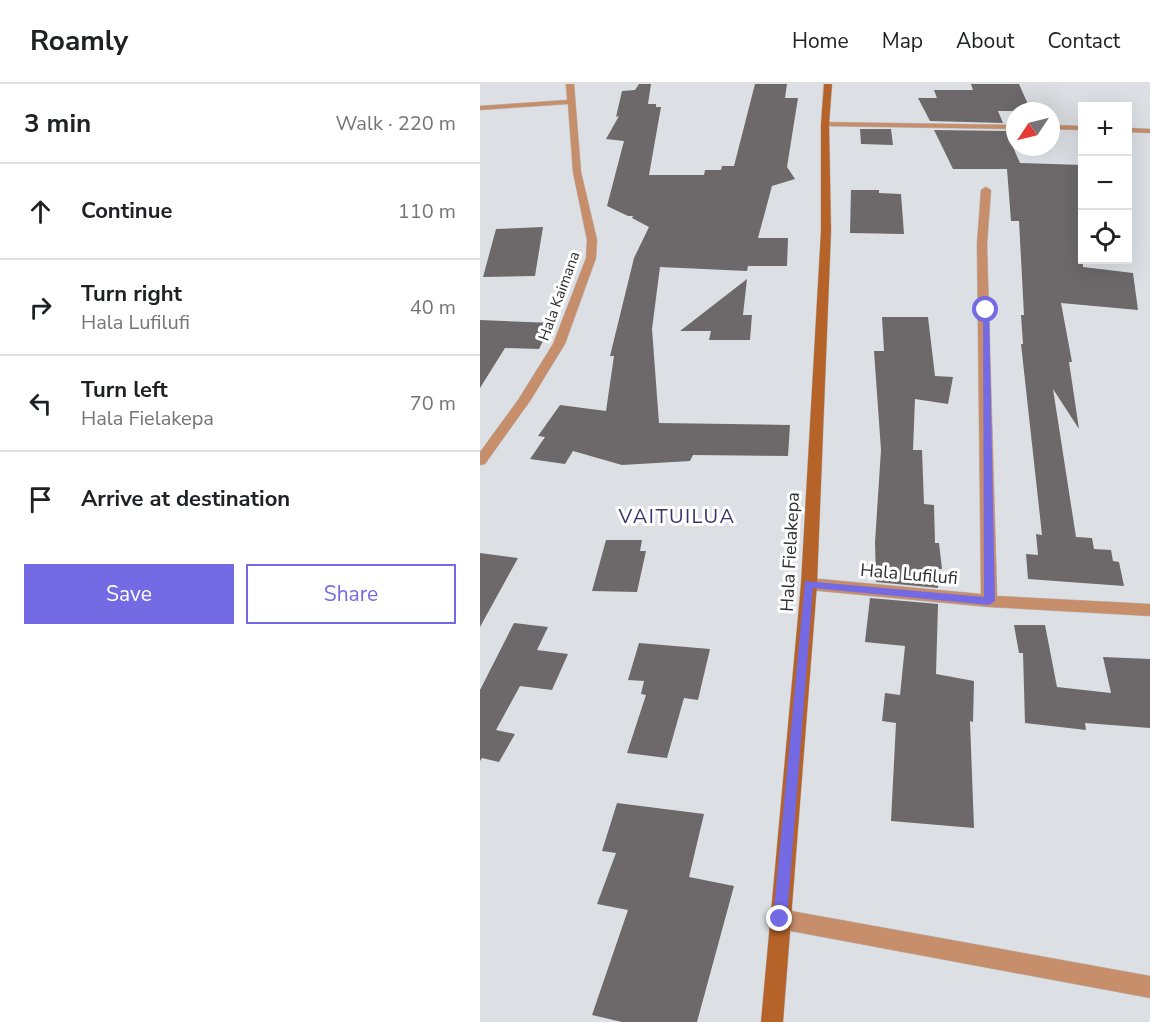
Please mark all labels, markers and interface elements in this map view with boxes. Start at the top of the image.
text: Roamly [30,22,128,60]
text: Home [792,27,849,55]
text: Map [882,27,923,55]
text: About [956,27,1014,55]
text: Contact [1047,27,1120,55]
north arrow [1006,102,1060,156]
map controls [1078,102,1132,264]
button: + [1078,102,1132,156]
text: 3 min [24,106,91,141]
text: Walk · 220 m [336,110,456,137]
button: − [1078,156,1132,210]
icon: ahead [24,195,57,228]
text: Continue [81,196,172,226]
text: 110 m [398,198,456,225]
button: locate [1078,210,1132,264]
street label: Hala Kaimana [534,249,584,343]
text: Turn right [81,279,182,309]
icon: right [24,291,57,324]
text: 40 m [410,294,456,321]
route start [972,296,998,322]
text: Hala Lufilufi [81,309,190,336]
text: Turn left [81,375,168,405]
icon: left [24,387,57,420]
text: 70 m [410,390,456,417]
text: Hala Fielakepa [81,405,214,432]
icon: arrive [24,483,57,516]
text: Arrive at destination [81,484,290,514]
street label: Hala Fielakepa [775,492,805,612]
district label: VAITUILUA [618,503,735,530]
street label: Hala Lufilufi [859,558,959,590]
button: Save [24,564,234,624]
button: Share [246,564,456,624]
route end [766,905,792,931]

